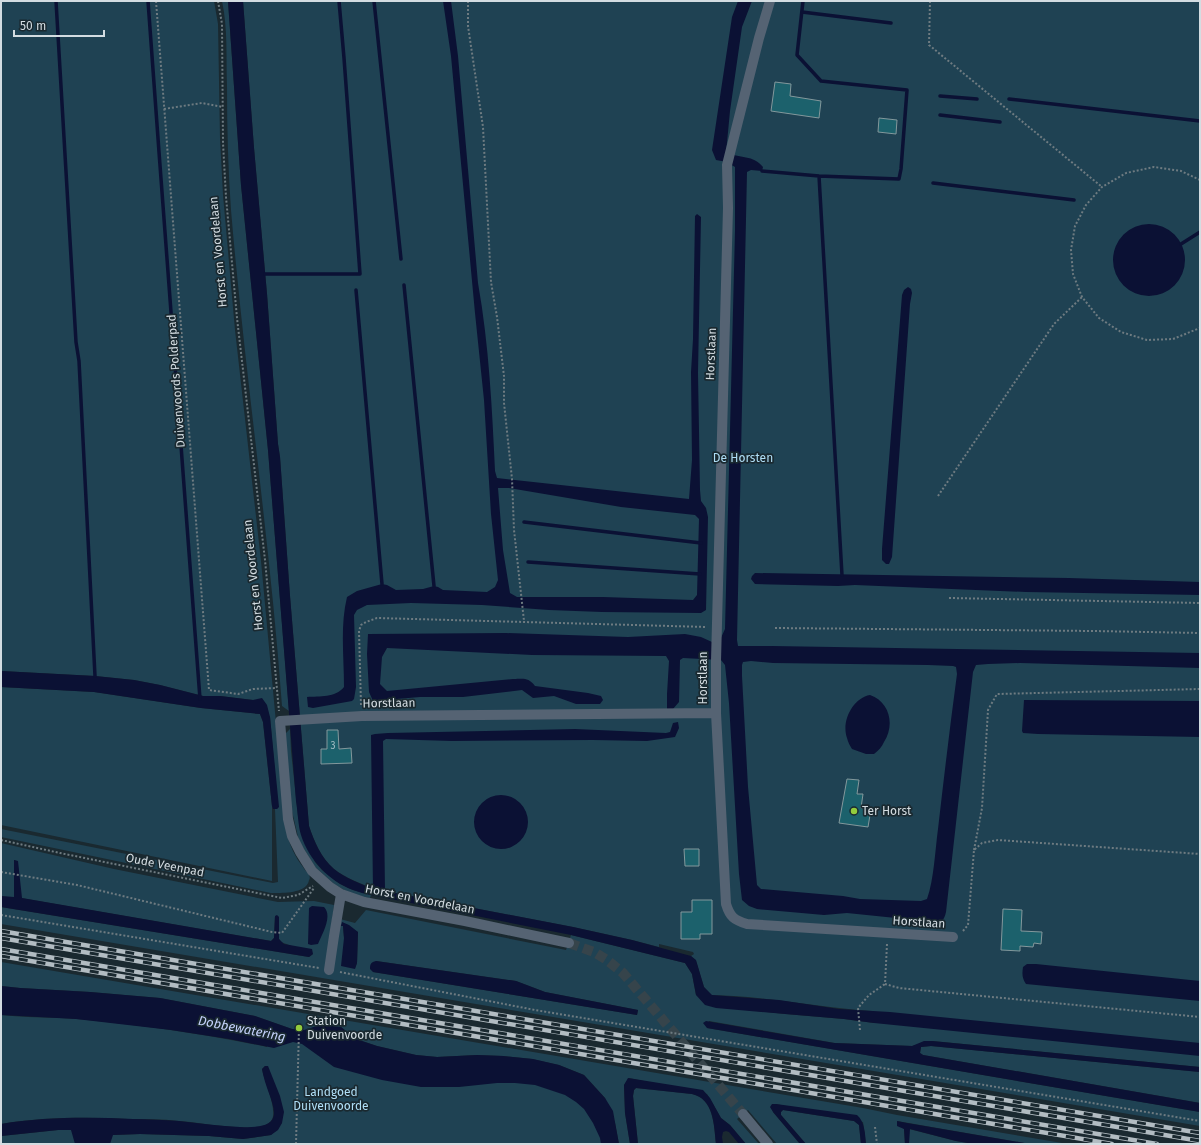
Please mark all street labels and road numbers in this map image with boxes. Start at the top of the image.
street label: Horst en Voordelaan [206,196,230,308]
street label: Duivenvoords Polderpad [164,314,188,448]
street label: Horstlaan [703,327,719,381]
street label: Horst en Voordelaan [240,519,266,631]
street label: Horstlaan [696,652,710,704]
street label: Horstlaan [362,696,416,710]
street label: Oude Veenpad [125,851,205,879]
street label: Horst en Voordelaan [364,882,476,916]
street label: Horstlaan [892,913,946,931]

